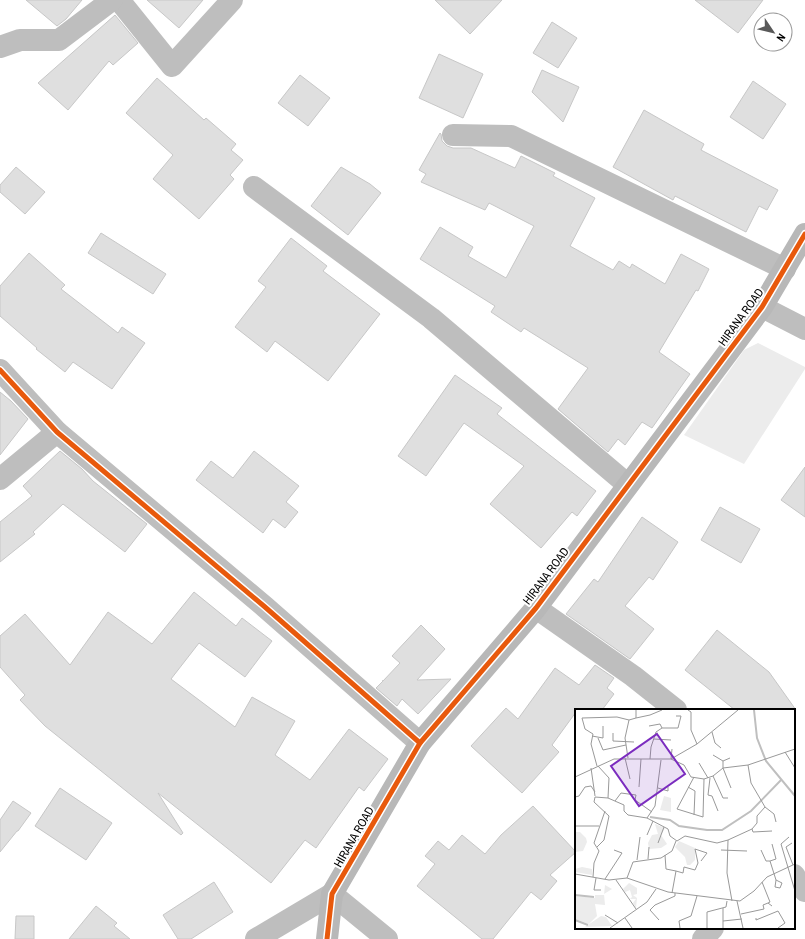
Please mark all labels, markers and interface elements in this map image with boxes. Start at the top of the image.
north arrow [753,12,793,52]
text: N [774,31,789,44]
street label: HIRANA ROAD [715,285,767,349]
street label: HIRANA ROAD [519,544,573,608]
inset map [575,709,795,929]
street label: HIRANA ROAD [330,804,378,870]

